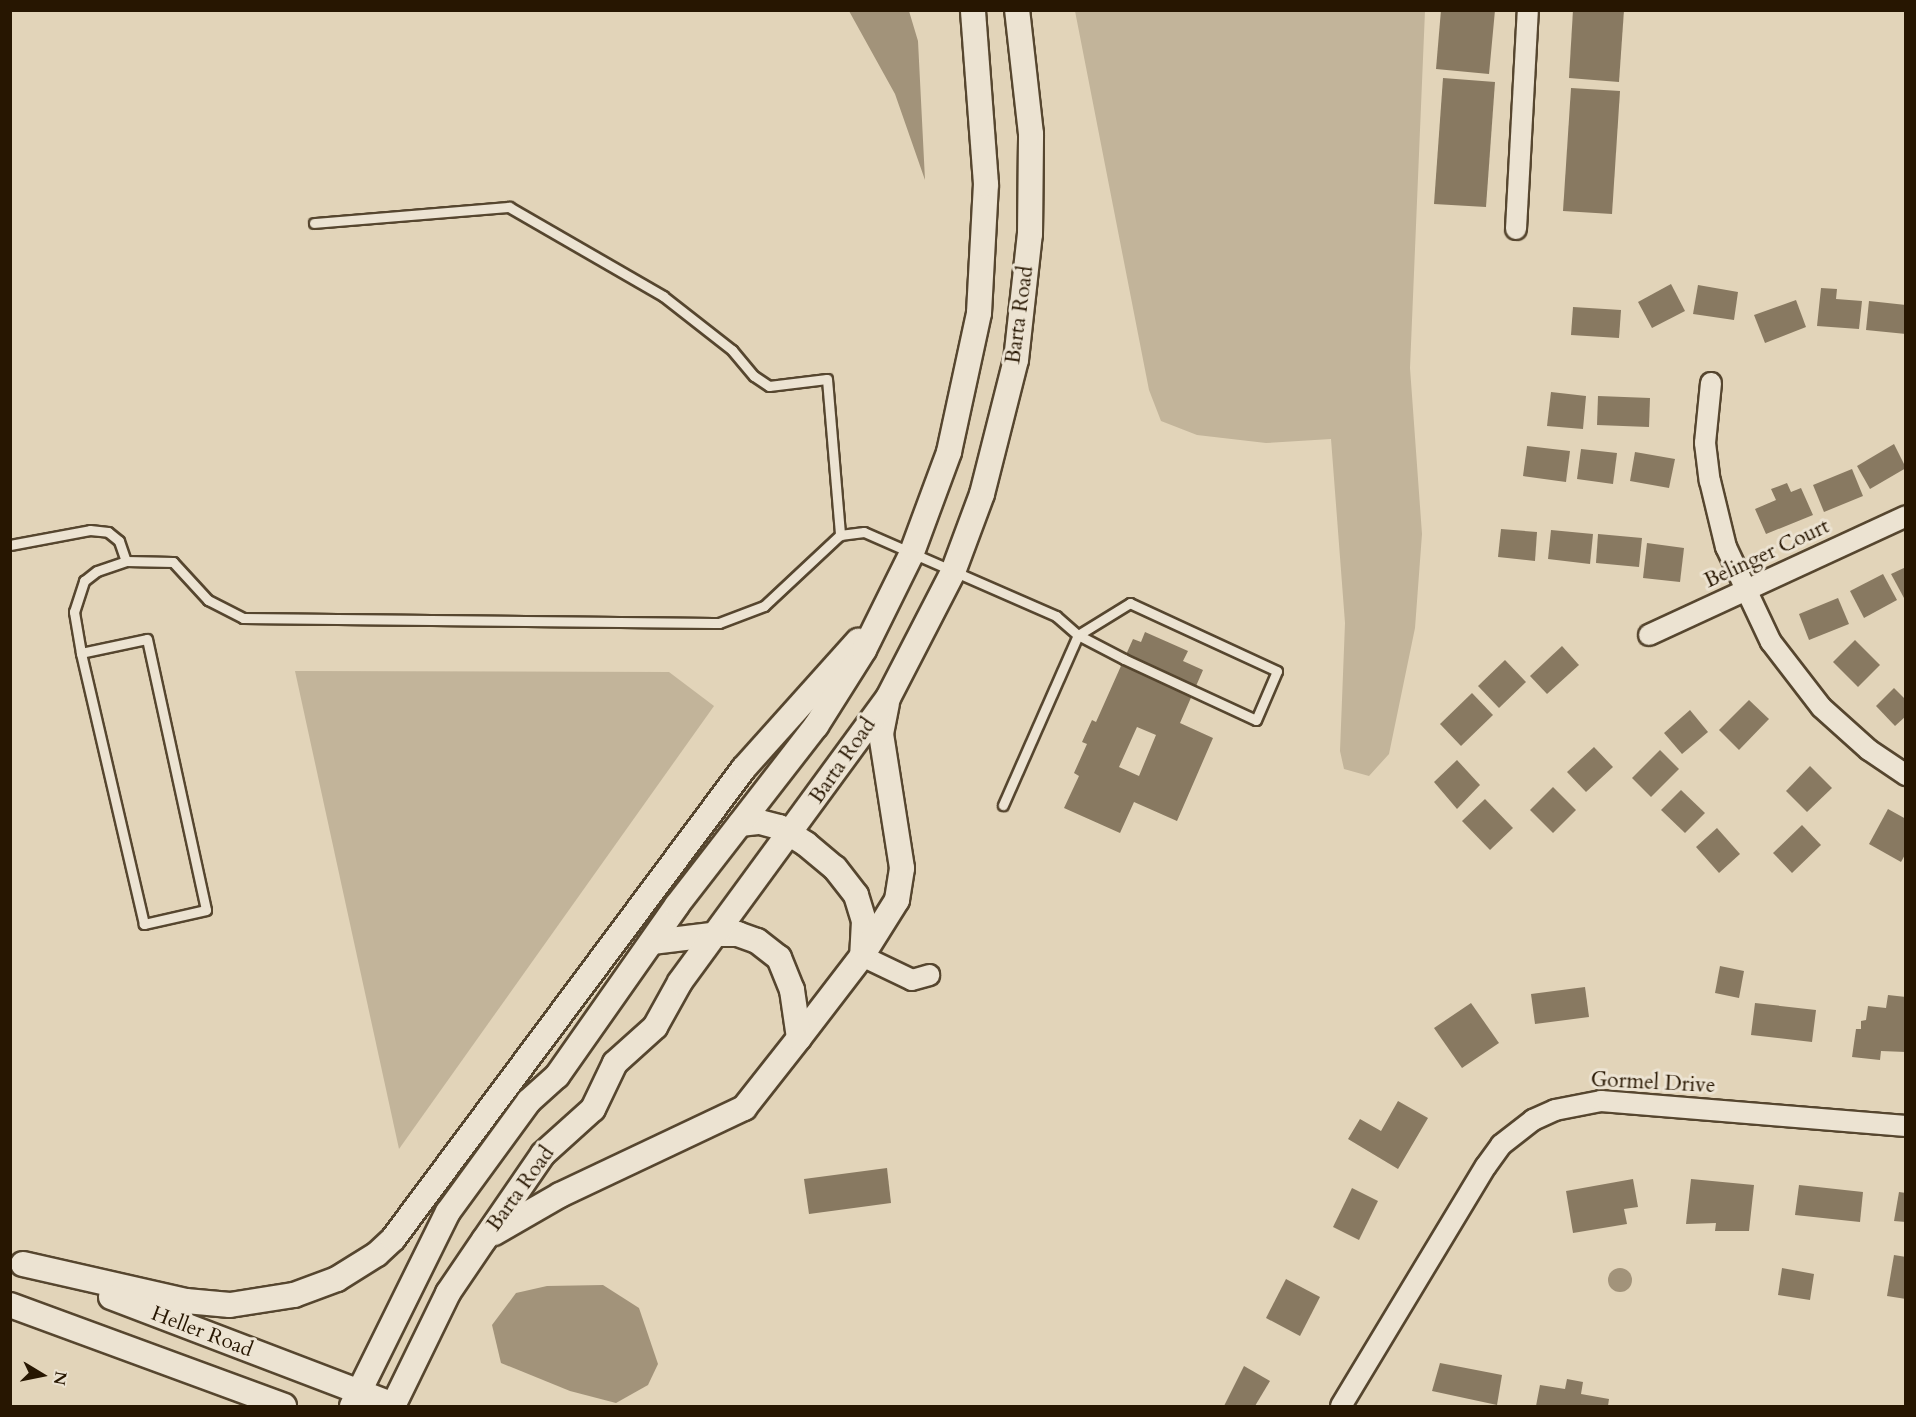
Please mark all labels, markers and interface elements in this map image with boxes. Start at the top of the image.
street label: Barta Road [1001,264,1039,366]
street label: Belinger Court [1701,514,1833,594]
street label: Barta Road [804,713,882,809]
street label: Gormel Drive [1590,1067,1716,1099]
street label: Barta Road [482,1142,560,1236]
street label: Heller Road [148,1301,256,1363]
north arrow [12,1345,72,1405]
text: N [48,1369,72,1387]

